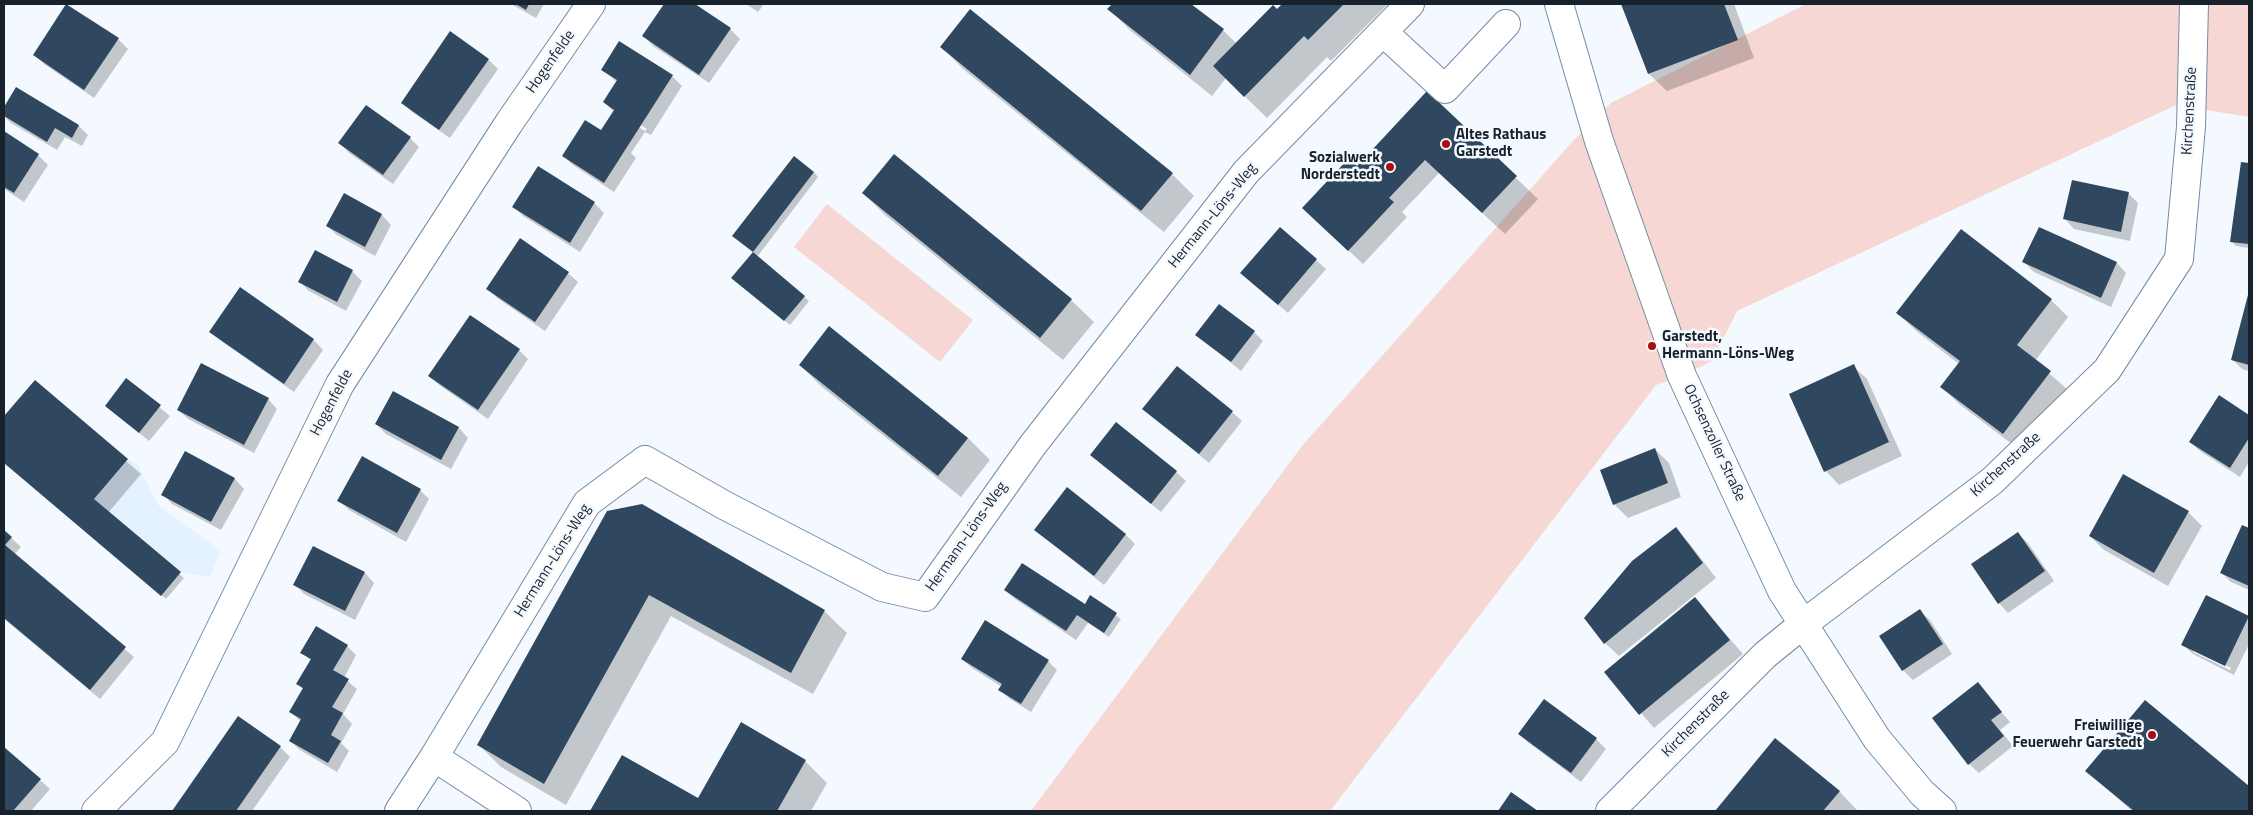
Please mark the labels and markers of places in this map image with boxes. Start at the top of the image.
place label: Altes Rathaus Garstedt [1456,126,1546,161]
marker: Altes Rathaus Garstedt [1440,138,1452,150]
place label: Sozialwerk Norderstedt [1301,149,1380,184]
marker: Sozialwerk Norderstedt [1384,161,1396,173]
place label: Garstedt, Hermann-Löns-Weg [1662,328,1794,363]
marker: Garstedt, Hermann-Löns-Weg [1646,340,1658,352]
place label: Freiwillige Feuerwehr Garstedt [2012,717,2142,752]
marker: Freiwillige Feuerwehr Garstedt [2146,729,2158,741]

